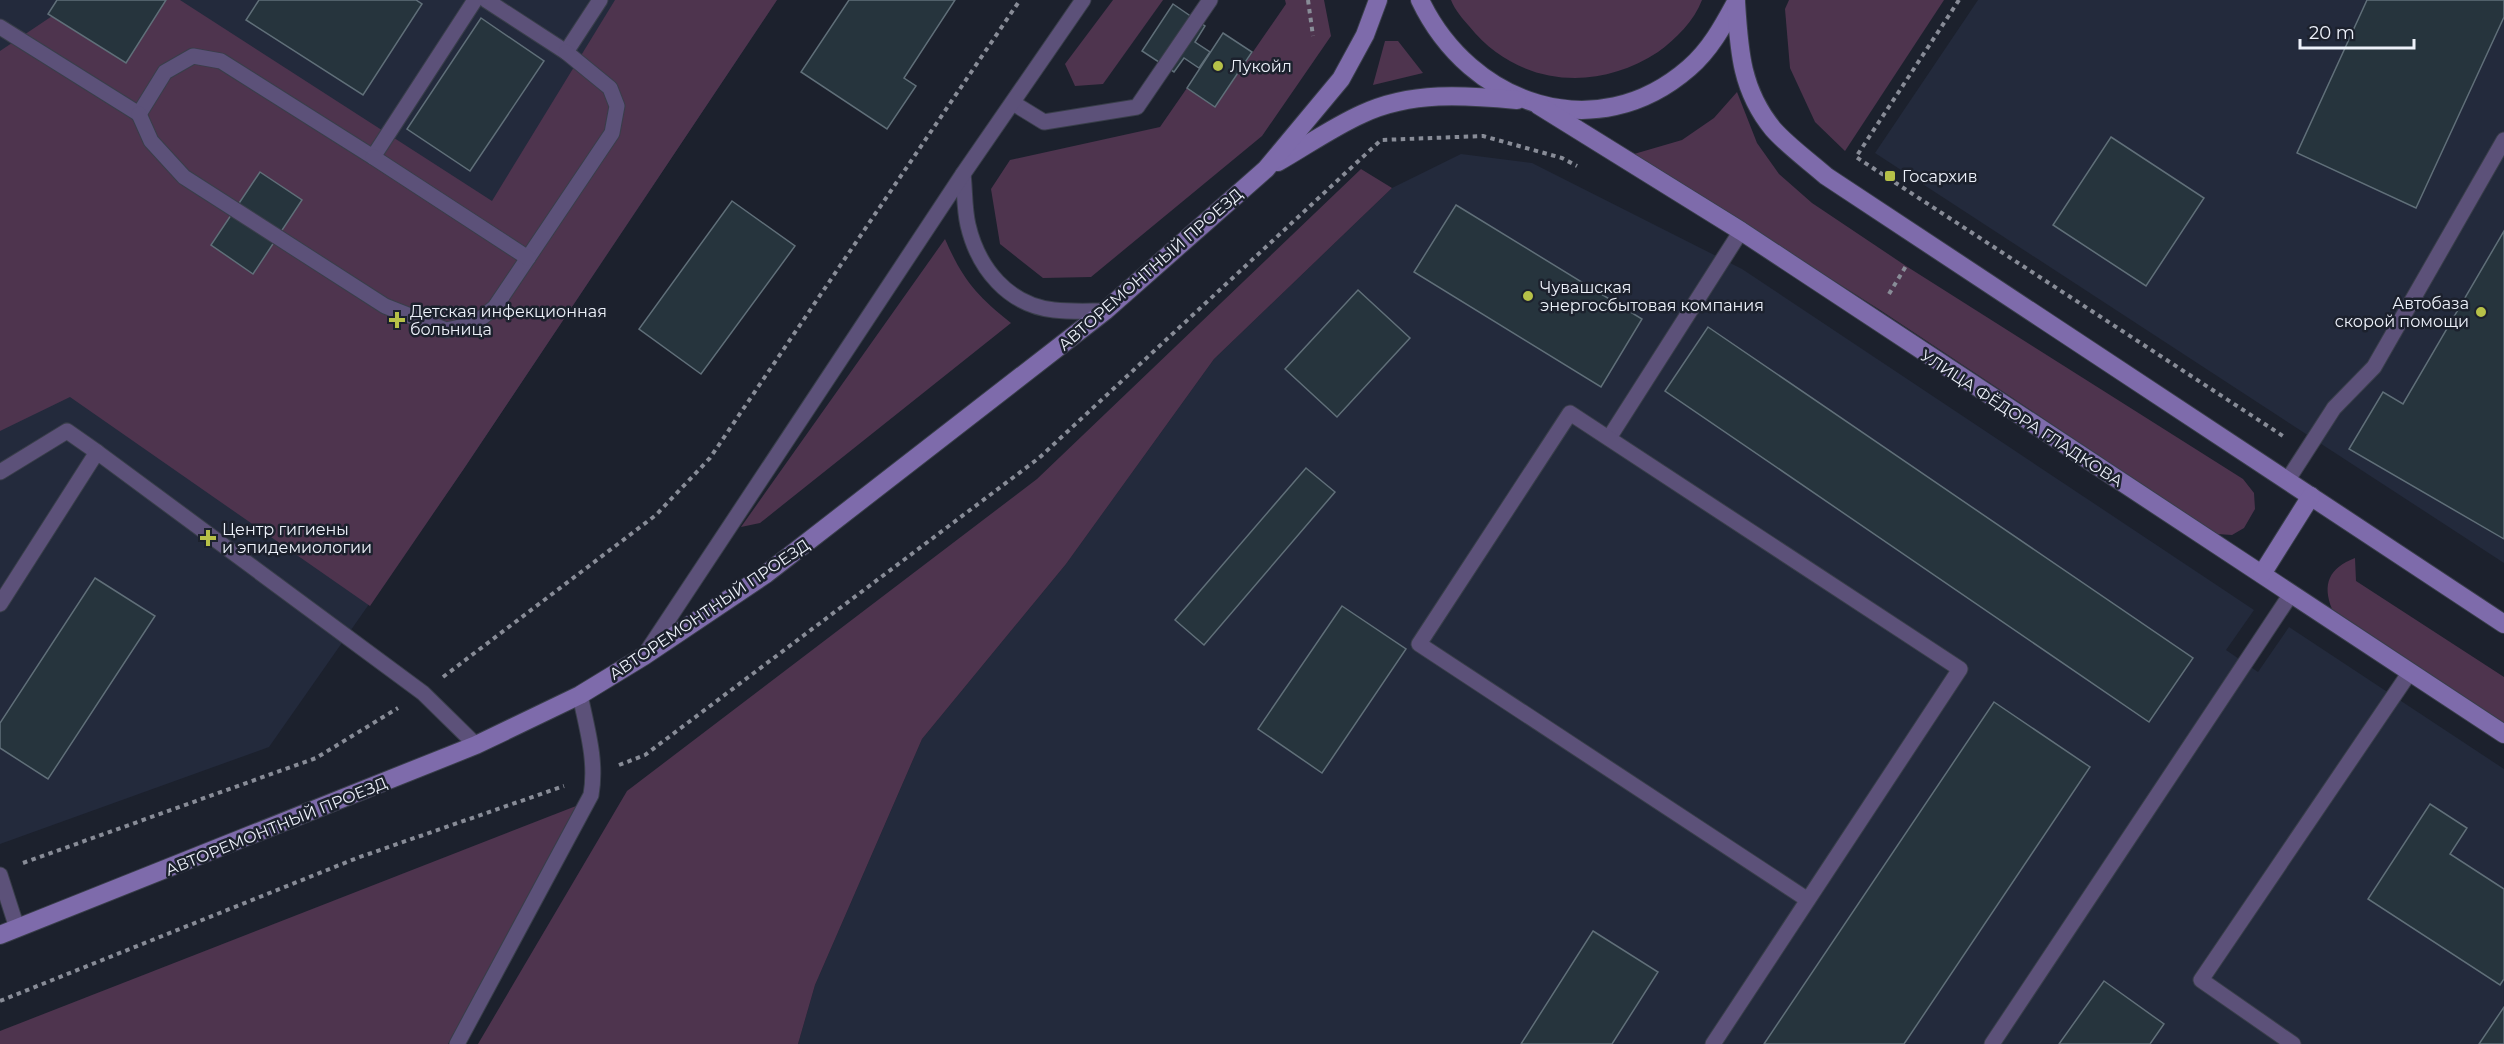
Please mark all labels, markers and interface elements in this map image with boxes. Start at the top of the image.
scale bar [2300,12,2414,50]
text: 20 m [2309,22,2355,44]
place label: Лукойл [1230,57,1292,76]
marker: Лукойл [1211,59,1225,73]
place label: Госархив [1902,167,1978,186]
marker: Госархив [1883,169,1897,183]
street label: АВТОРЕМОНТНЫЙ ПРОЕЗД [1054,184,1246,354]
place label: Чувашская энергосбытовая компания [1540,278,1764,315]
marker: Чувашская энергосбытовая компания [1521,289,1535,303]
place label: Автобаза скорой помощи [2335,294,2469,331]
place label: Детская инфекционная больница [410,302,607,339]
marker: Автобаза скорой помощи [2474,305,2488,319]
marker: Детская инфекционная больница [388,311,406,329]
street label: УЛИЦА ФЁДОРА ГЛАДКОВА [1917,345,2127,491]
place label: Центр гигиены и эпидемиологии [222,520,372,557]
marker: Центр гигиены и эпидемиологии [199,529,217,547]
street label: АВТОРЕМОНТНЫЙ ПРОЕЗД [606,535,813,684]
street label: АВТОРЕМОНТНЫЙ ПРОЕЗД [163,773,390,880]

